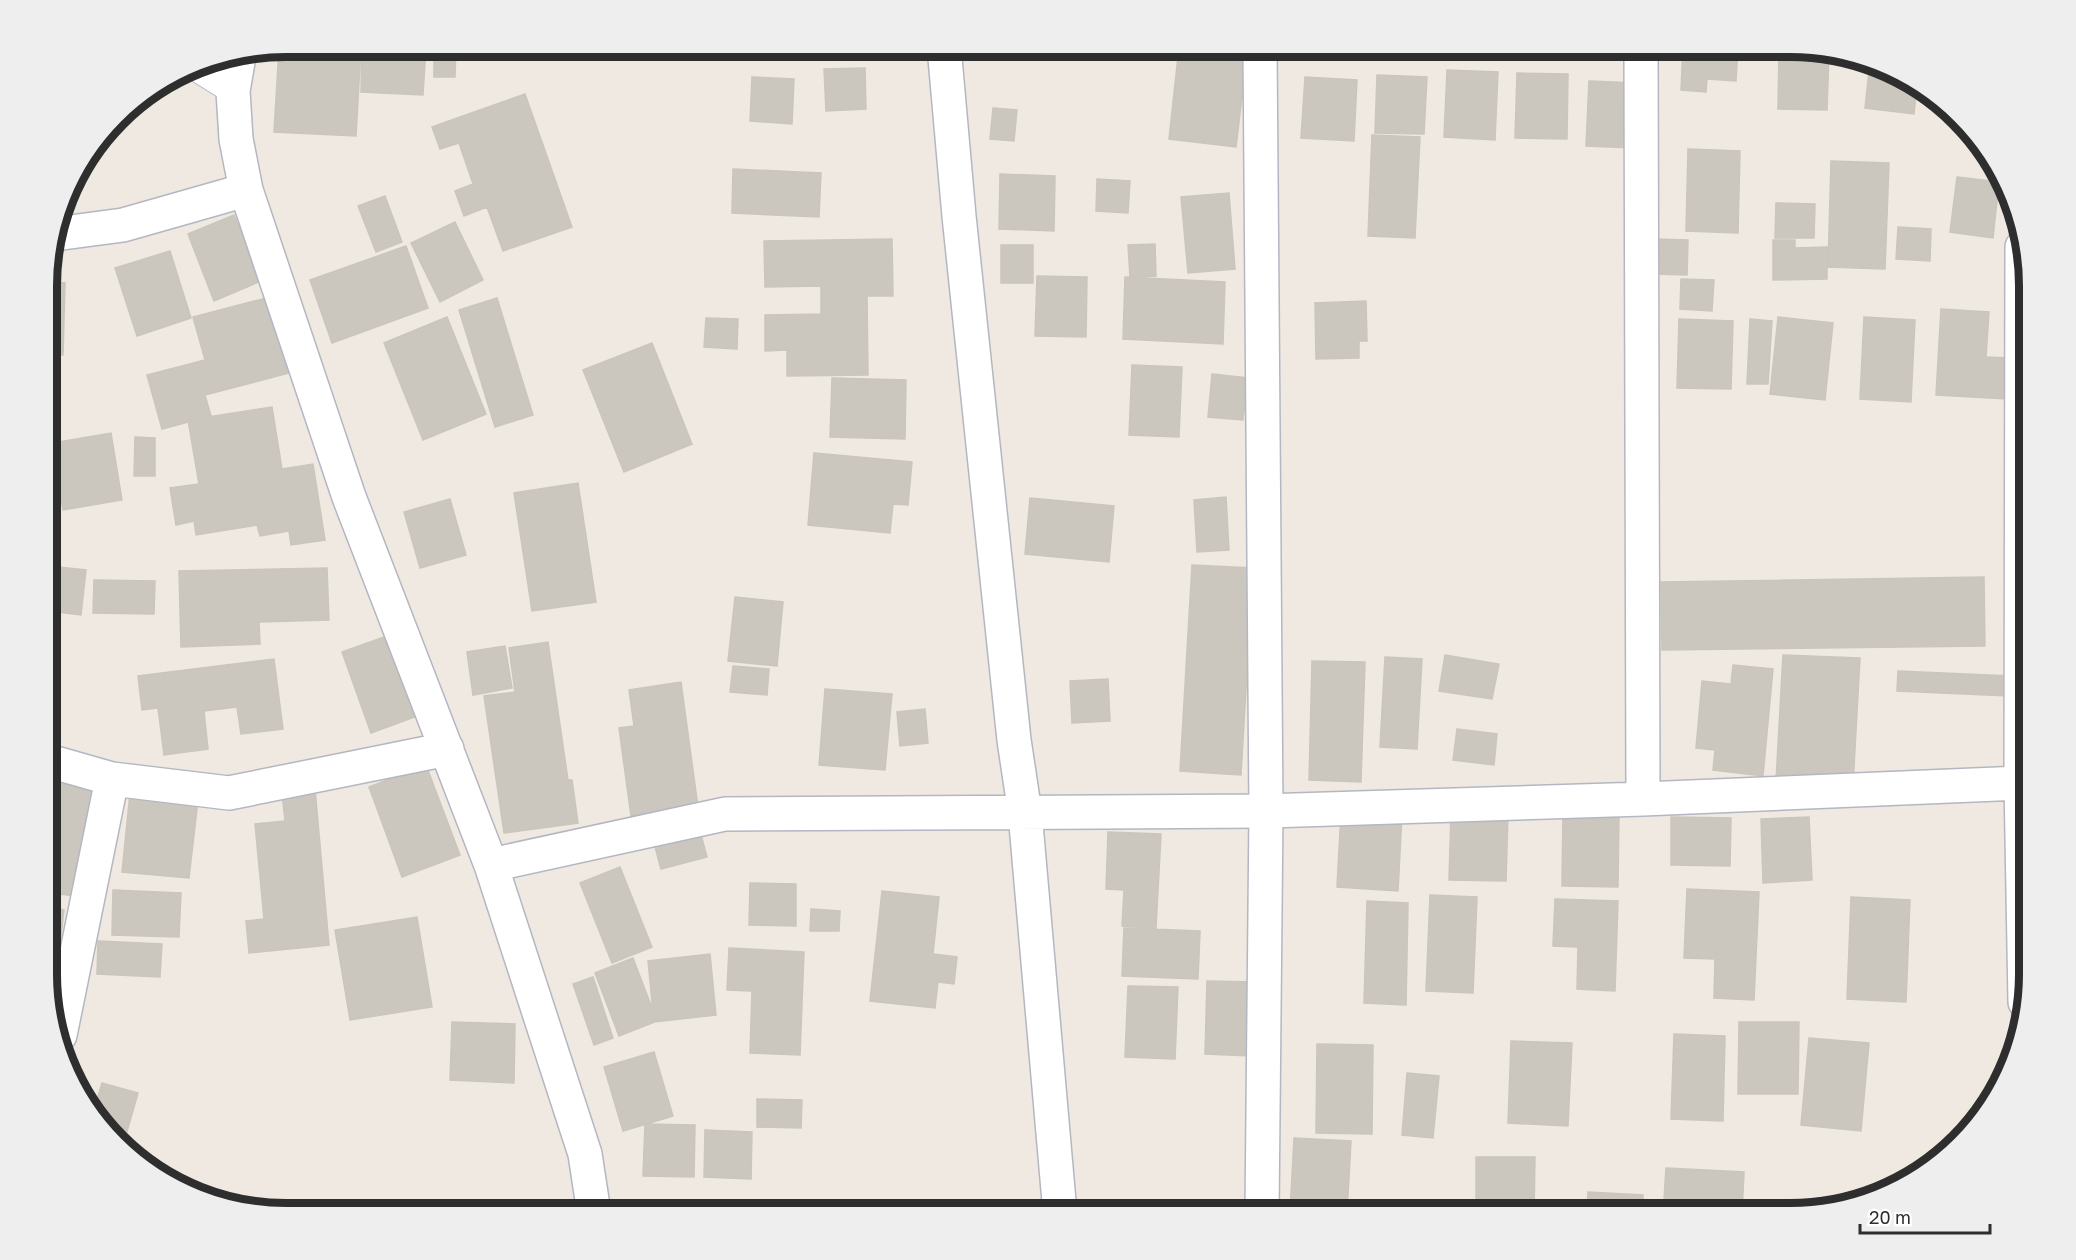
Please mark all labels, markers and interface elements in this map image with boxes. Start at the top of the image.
scale bar [1860,1197,1990,1235]
text: 20 m [1869,1206,1911,1228]

